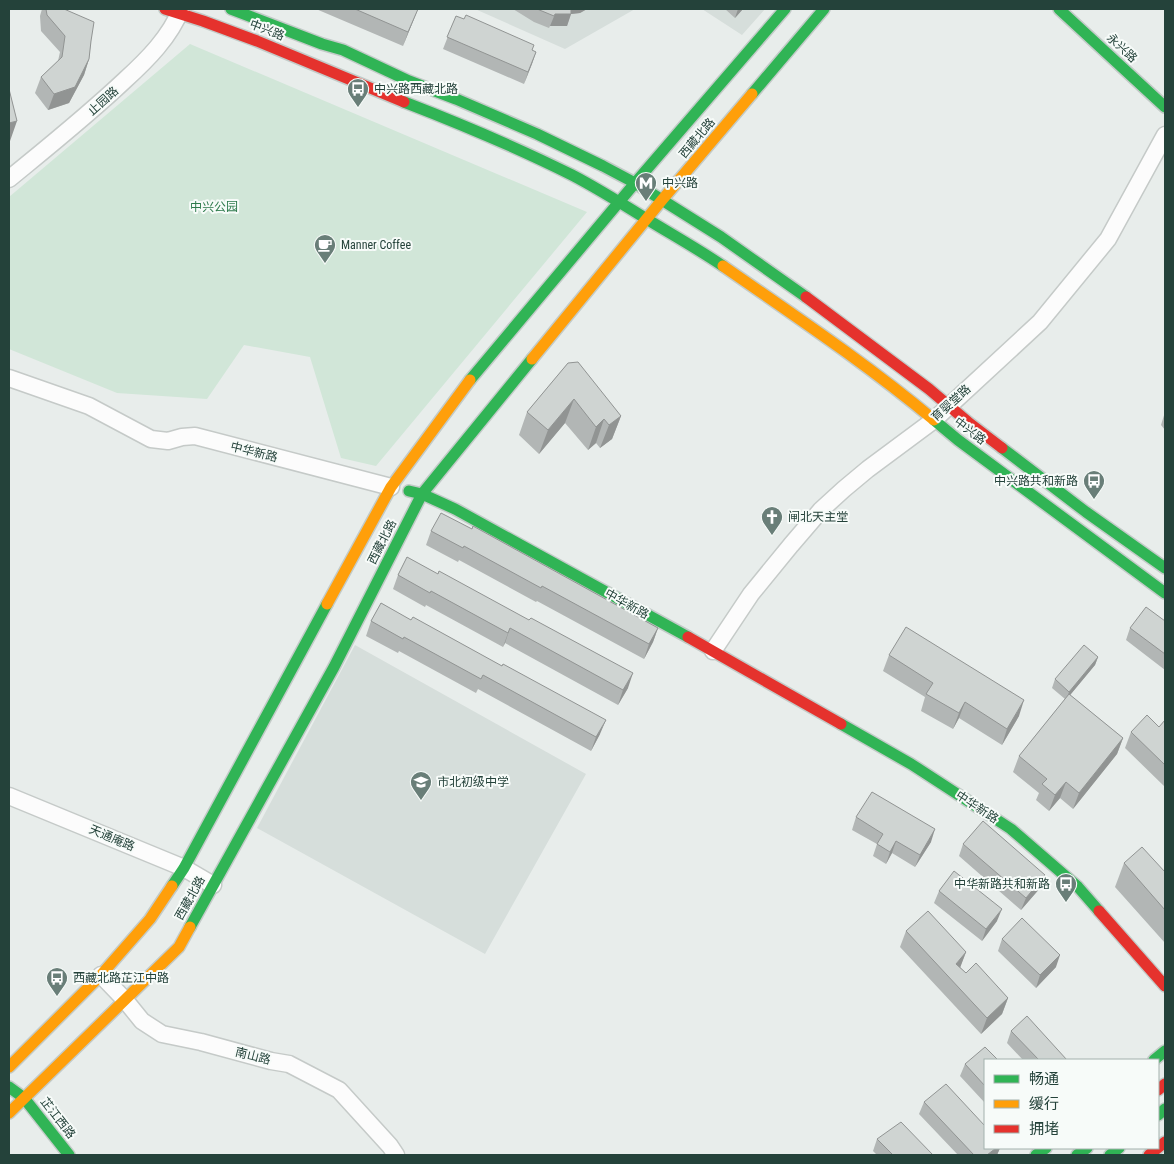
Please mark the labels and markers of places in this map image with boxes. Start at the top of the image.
bus stop icon: 中兴路西藏北路 [346,77,370,108]
place label: 中兴路西藏北路 [374,82,458,96]
metro station icon: 中兴路 [634,171,658,202]
place label: 中兴路 [662,176,698,190]
cafe icon: Manner Coffee [313,233,337,264]
place label: Manner Coffee [341,238,411,252]
bus stop icon: 中兴路共和新路 [1082,469,1106,500]
place label: 中兴路共和新路 [994,474,1078,488]
church icon: 闸北天主堂 [760,505,784,536]
place label: 闸北天主堂 [788,510,848,524]
school or university icon: 市北初级中学 [409,770,433,801]
place label: 市北初级中学 [437,775,509,789]
bus stop icon: 中华新路共和新路 [1054,872,1078,903]
place label: 中华新路共和新路 [954,877,1050,891]
bus stop icon: 西藏北路芷江中路 [45,966,69,997]
place label: 西藏北路芷江中路 [73,971,169,985]

